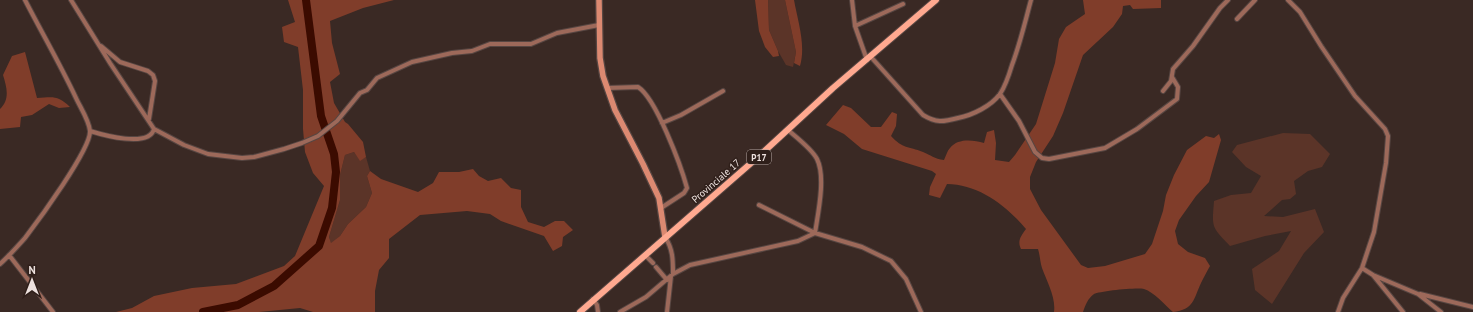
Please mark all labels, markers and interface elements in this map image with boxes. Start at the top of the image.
road number: P17 [747,150,771,164]
street label: Provinciale 17 [689,156,743,206]
north arrow [12,260,52,300]
text: N [28,263,36,277]

